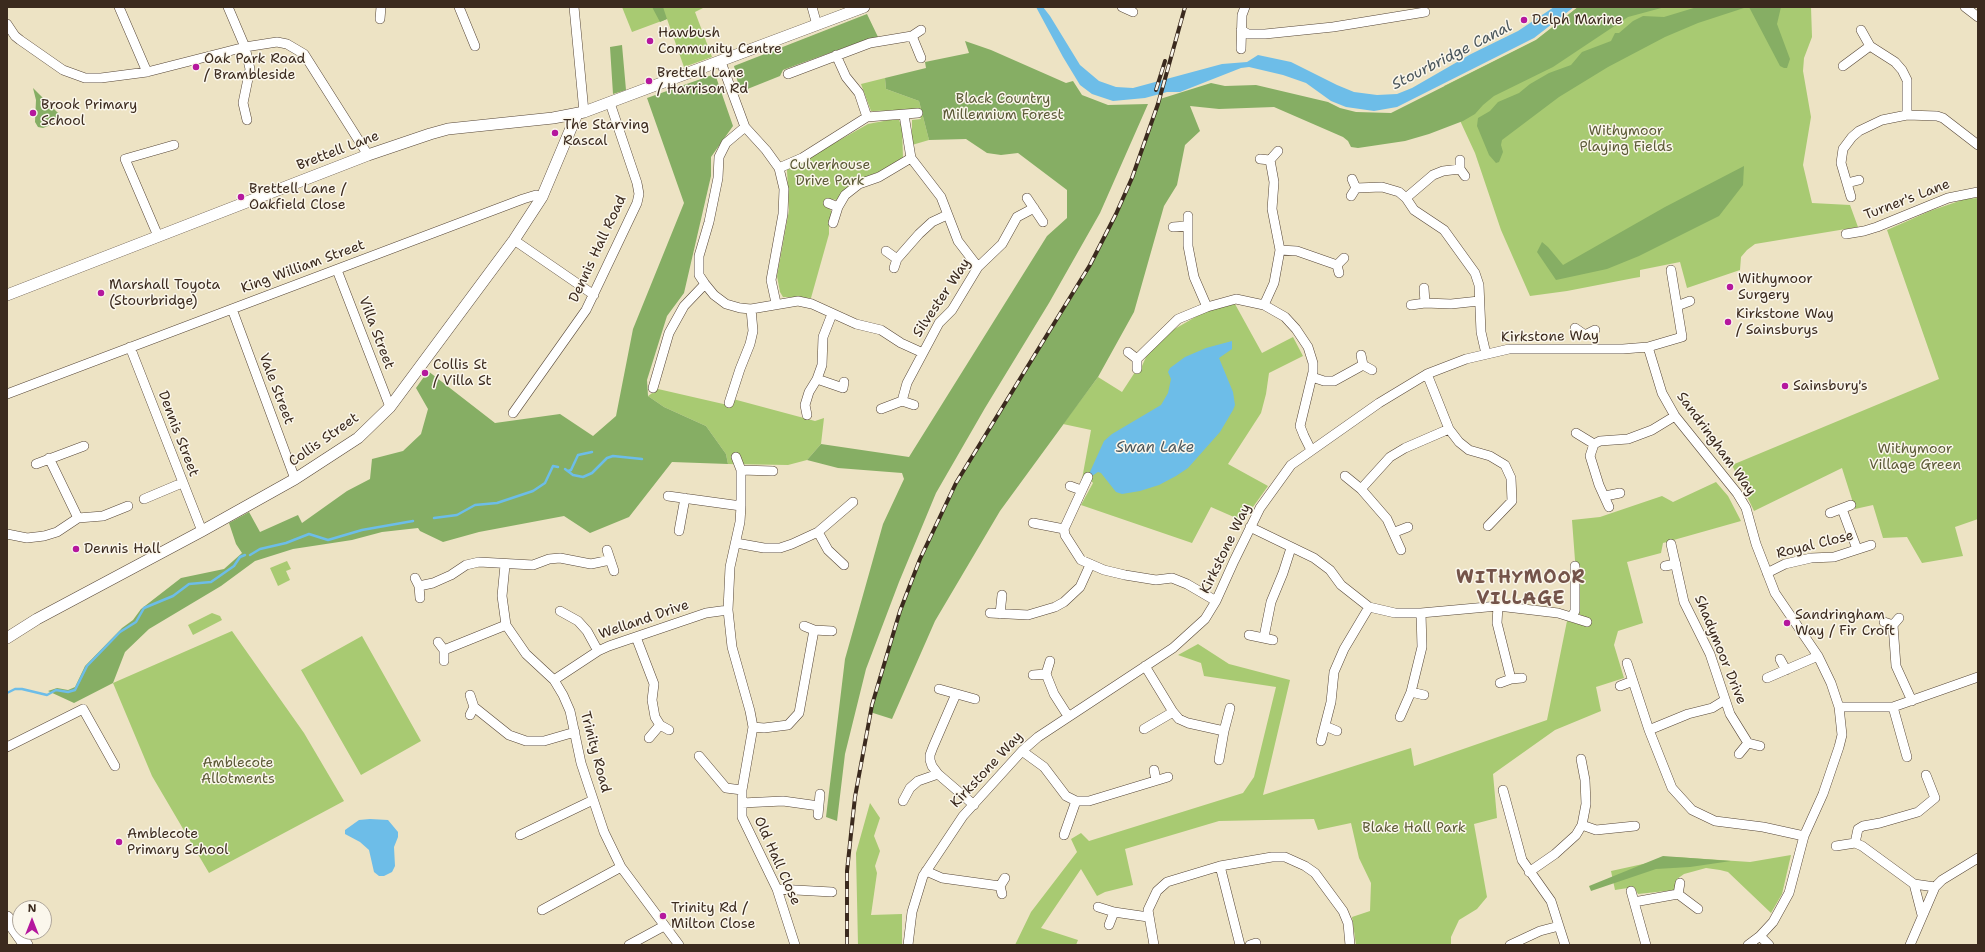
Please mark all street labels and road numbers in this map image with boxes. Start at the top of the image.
street label: Brettell Lane [294,128,382,174]
street label: Turner's Lane [1862,176,1952,224]
street label: Dennis Hall Road [566,193,630,305]
street label: King William Street [239,237,367,297]
street label: Silvester Way [909,255,975,341]
street label: Villa Street [354,294,398,372]
street label: Kirkstone Way [1501,328,1599,346]
street label: Vale Street [255,351,297,427]
street label: Dennis Street [154,389,202,479]
street label: Sandringham Way [1673,389,1759,499]
street label: Collis Street [286,410,362,470]
street label: Kirkstone Way [1197,501,1255,597]
street label: Royal Close [1775,527,1855,563]
street label: Shadymoor Drive [1690,593,1750,707]
street label: Welland Drive [597,597,691,643]
street label: Trinity Road [576,710,614,794]
street label: Kirkstone Way [947,728,1027,812]
street label: Old Hall Close [750,814,804,908]

